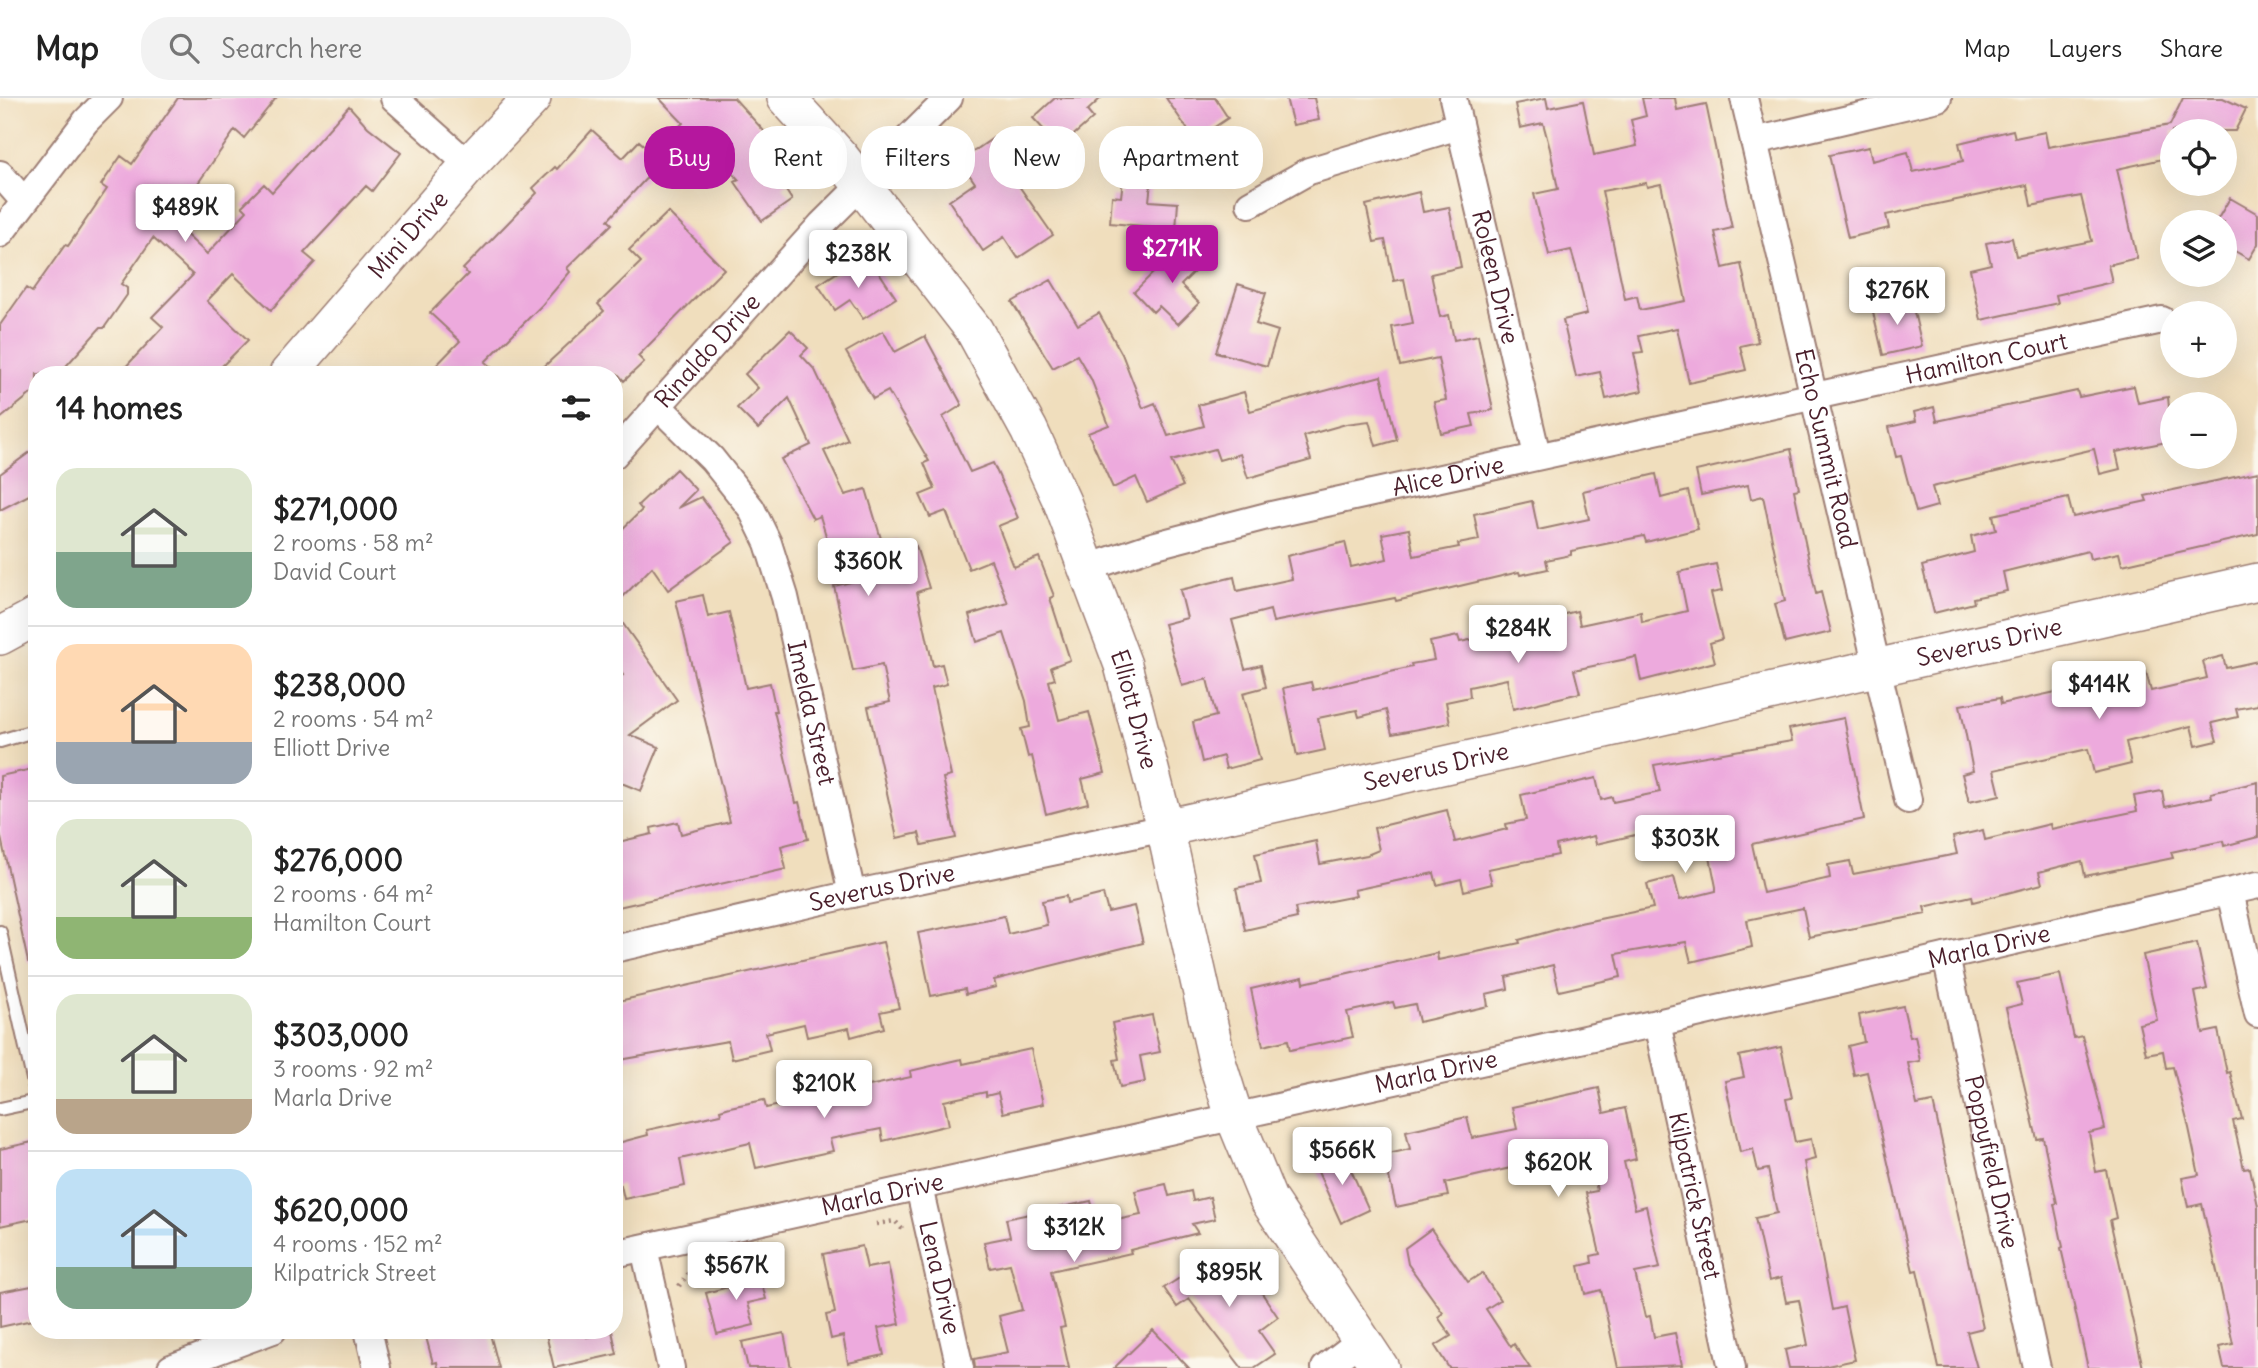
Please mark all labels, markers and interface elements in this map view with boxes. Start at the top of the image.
search box [141,17,631,80]
text: Map [35,27,99,69]
icon: search [165,29,203,67]
text: Search here [221,32,362,65]
text: Map [1964,33,2010,63]
text: Layers [2048,33,2122,63]
text: Share [2160,33,2223,63]
map controls [2160,119,2237,469]
button: locate [2160,119,2237,196]
chip: Buy [644,126,735,189]
chip: Rent [749,126,847,189]
chip: Filters [861,126,975,189]
chip: New [989,126,1085,189]
chip: Apartment [1099,126,1263,189]
pin: $489K [136,184,234,244]
street label: Mini Drive [361,184,454,284]
text: $489K [152,192,218,221]
street label: Roleen Drive [1466,207,1526,347]
button: layers [2160,210,2237,287]
pin: $271K [1123,226,1221,285]
pin: $238K [809,230,907,290]
text: $271K [1142,233,1202,262]
text: $238K [825,238,891,267]
pin: $276K [1848,268,1946,327]
text: $276K [1865,275,1929,304]
street label: Rinaldo Drive [648,287,766,414]
button: + [2160,301,2237,378]
street label: Hamilton Court [1902,325,2070,390]
street label: Echo Summit Road [1789,346,1865,551]
text: 14 homes [56,389,183,427]
icon: filters [557,389,595,427]
button: − [2160,392,2237,469]
street label: Alice Drive [1389,449,1507,502]
text: $271,000 [273,490,398,528]
icon: home [112,496,196,580]
text: 2 rooms · 58 m² [273,528,434,557]
pin: $360K [819,538,917,598]
text: $360K [834,546,902,575]
text: David Court [273,557,396,586]
pin: $284K [1469,606,1567,665]
street label: Severus Drive [1914,611,2065,672]
text: $284K [1485,613,1551,642]
street label: Imelda Street [781,637,843,788]
street label: Elliott Drive [1105,645,1165,772]
pin: $414K [2050,662,2148,721]
text: $238,000 [273,666,406,704]
text: $414K [2068,669,2130,698]
icon: home [112,672,196,756]
text: 2 rooms · 54 m² [273,704,434,733]
text: Elliott Drive [273,733,390,762]
street label: Severus Drive [1360,735,1512,797]
pin: $303K [1636,816,1734,875]
text: $303K [1651,823,1719,852]
text: $276,000 [273,841,403,879]
icon: home [112,847,196,931]
street label: Severus Drive [806,857,957,917]
text: 2 rooms · 64 m² [273,879,434,908]
text: Hamilton Court [273,908,431,937]
street label: Marla Drive [1925,917,2053,974]
text: $303,000 [273,1016,409,1054]
icon: home [112,1022,196,1106]
street label: Marla Drive [1372,1043,1500,1099]
text: 3 rooms · 92 m² [273,1054,433,1083]
pin: $210K [775,1060,873,1120]
text: $210K [792,1068,856,1097]
street label: Poppyfield Drive [1959,1072,2026,1251]
text: Marla Drive [273,1083,392,1112]
street label: Kilpatrick Street [1663,1109,1728,1282]
pin: $566K [1293,1128,1391,1187]
text: $566K [1309,1135,1375,1164]
pin: $620K [1509,1140,1607,1199]
text: $620K [1524,1147,1592,1176]
street label: Marla Drive [818,1165,946,1222]
text: $620,000 [273,1191,409,1229]
icon: home [112,1197,196,1281]
pin: $312K [1025,1204,1123,1264]
text: $312K [1043,1212,1105,1241]
street label: Lena Drive [913,1218,968,1337]
text: 4 rooms · 152 m² [273,1229,443,1258]
pin: $567K [687,1242,785,1302]
text: $567K [704,1250,768,1279]
pin: $895K [1180,1250,1278,1309]
text: $895K [1196,1257,1262,1286]
text: Kilpatrick Street [273,1258,436,1287]

